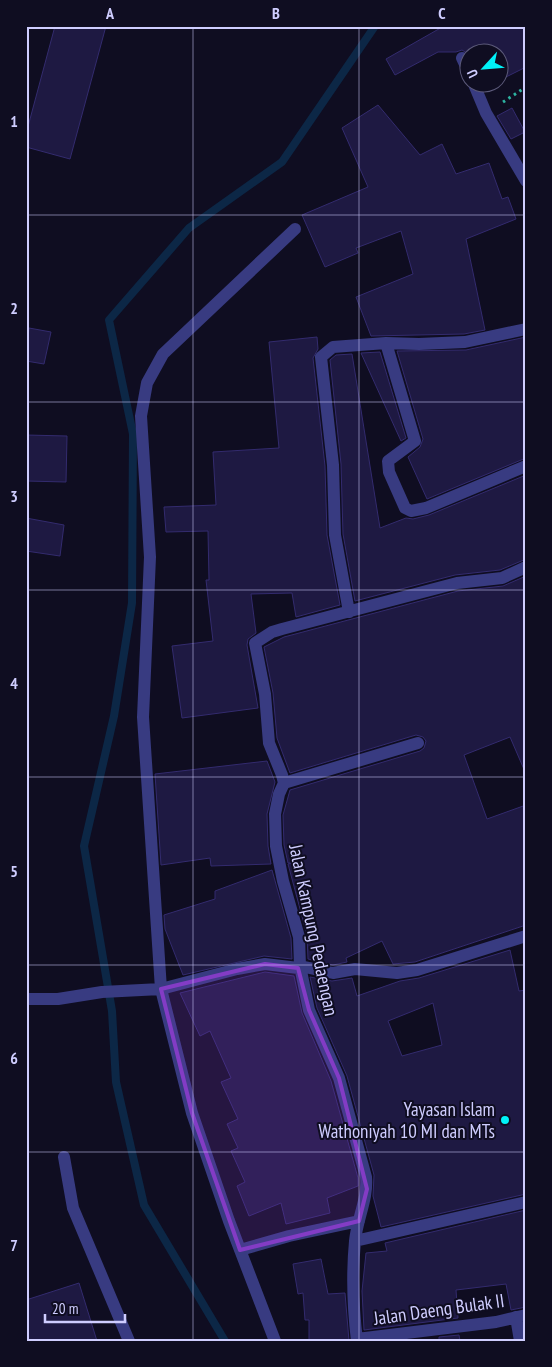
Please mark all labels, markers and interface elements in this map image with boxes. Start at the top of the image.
text: A [105,3,115,23]
text: B [272,3,280,23]
text: C [438,3,446,23]
north arrow [460,42,510,92]
text: U [463,67,482,81]
text: 1 [10,111,18,131]
text: 2 [10,298,18,318]
text: 3 [10,486,18,506]
text: 4 [10,673,18,693]
street label: Jalan Kampung Pedaengan [284,841,344,1018]
text: 5 [10,861,18,881]
text: 6 [10,1048,18,1068]
place label: Yayasan Islam Wathoniyah 10 MI dan MTs [319,1097,495,1143]
marker: Yayasan Islam Wathoniyah 10 MI dan MTs [499,1114,511,1126]
text: 7 [10,1235,18,1255]
street label: Jalan Daeng Bulak II [371,1288,506,1330]
scale bar [45,1292,125,1324]
text: 20 m [52,1299,78,1318]

